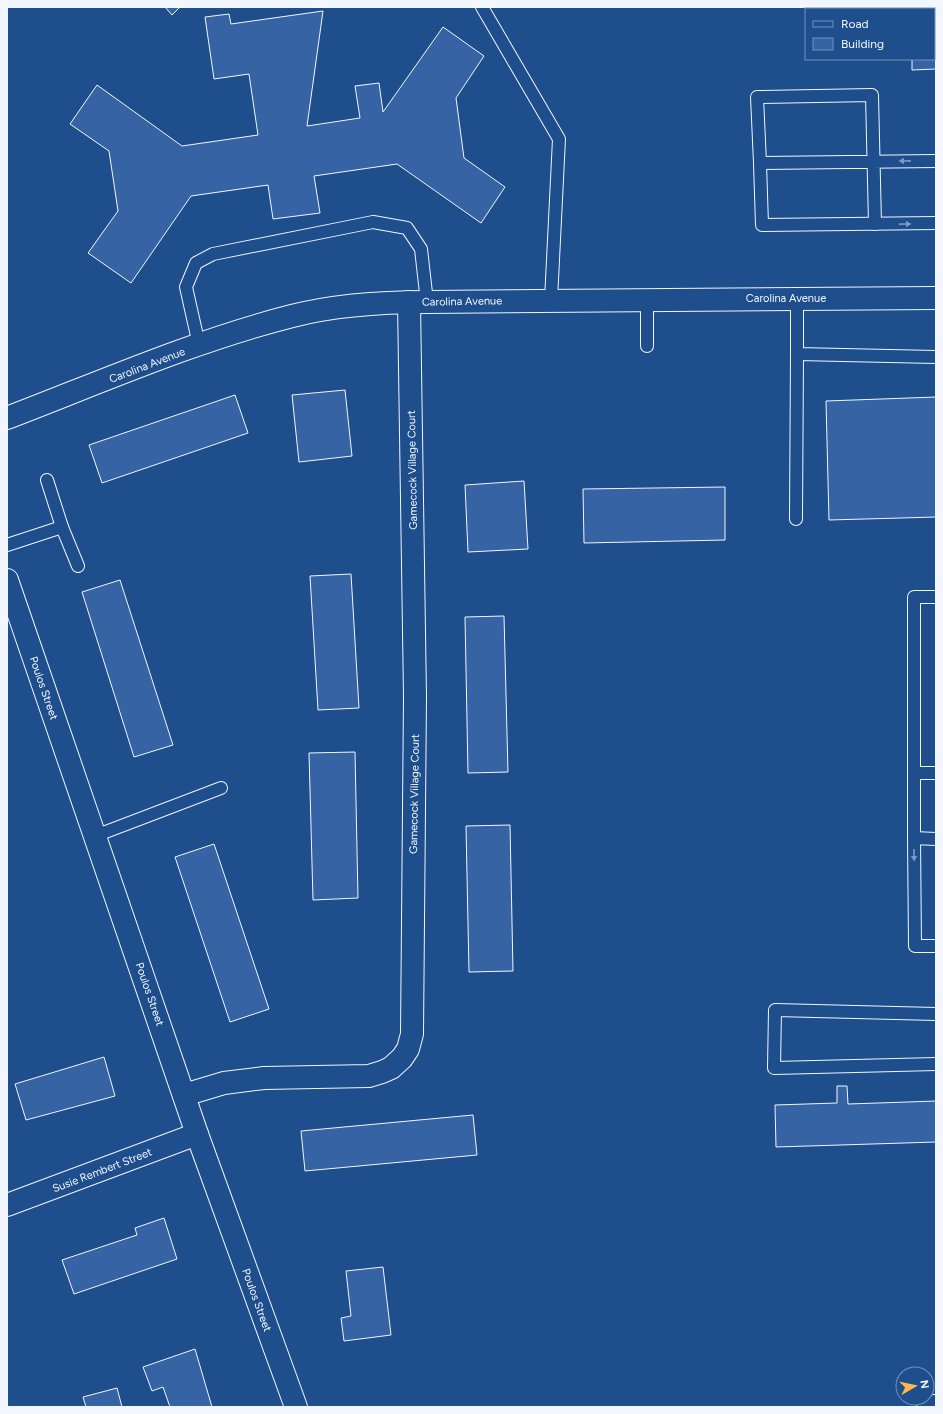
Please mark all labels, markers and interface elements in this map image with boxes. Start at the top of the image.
legend [805,8,935,60]
text: Road [841,17,869,31]
text: Building [841,37,884,51]
one-way arrow [898,158,911,164]
one-way arrow [899,221,912,227]
street label: Carolina Avenue [746,292,826,305]
street label: Carolina Avenue [422,294,502,309]
street label: Carolina Avenue [107,345,187,386]
street label: Gamecock Village Court [405,410,420,530]
street label: Poulos Street [27,655,60,722]
street label: Gamecock Village Court [407,734,422,854]
one-way arrow [911,849,917,862]
street label: Poulos Street [133,961,166,1028]
street label: Susie Rembert Street [51,1146,154,1195]
street label: Poulos Street [239,1267,274,1334]
north arrow [895,1366,935,1406]
text: N [917,1379,931,1390]

